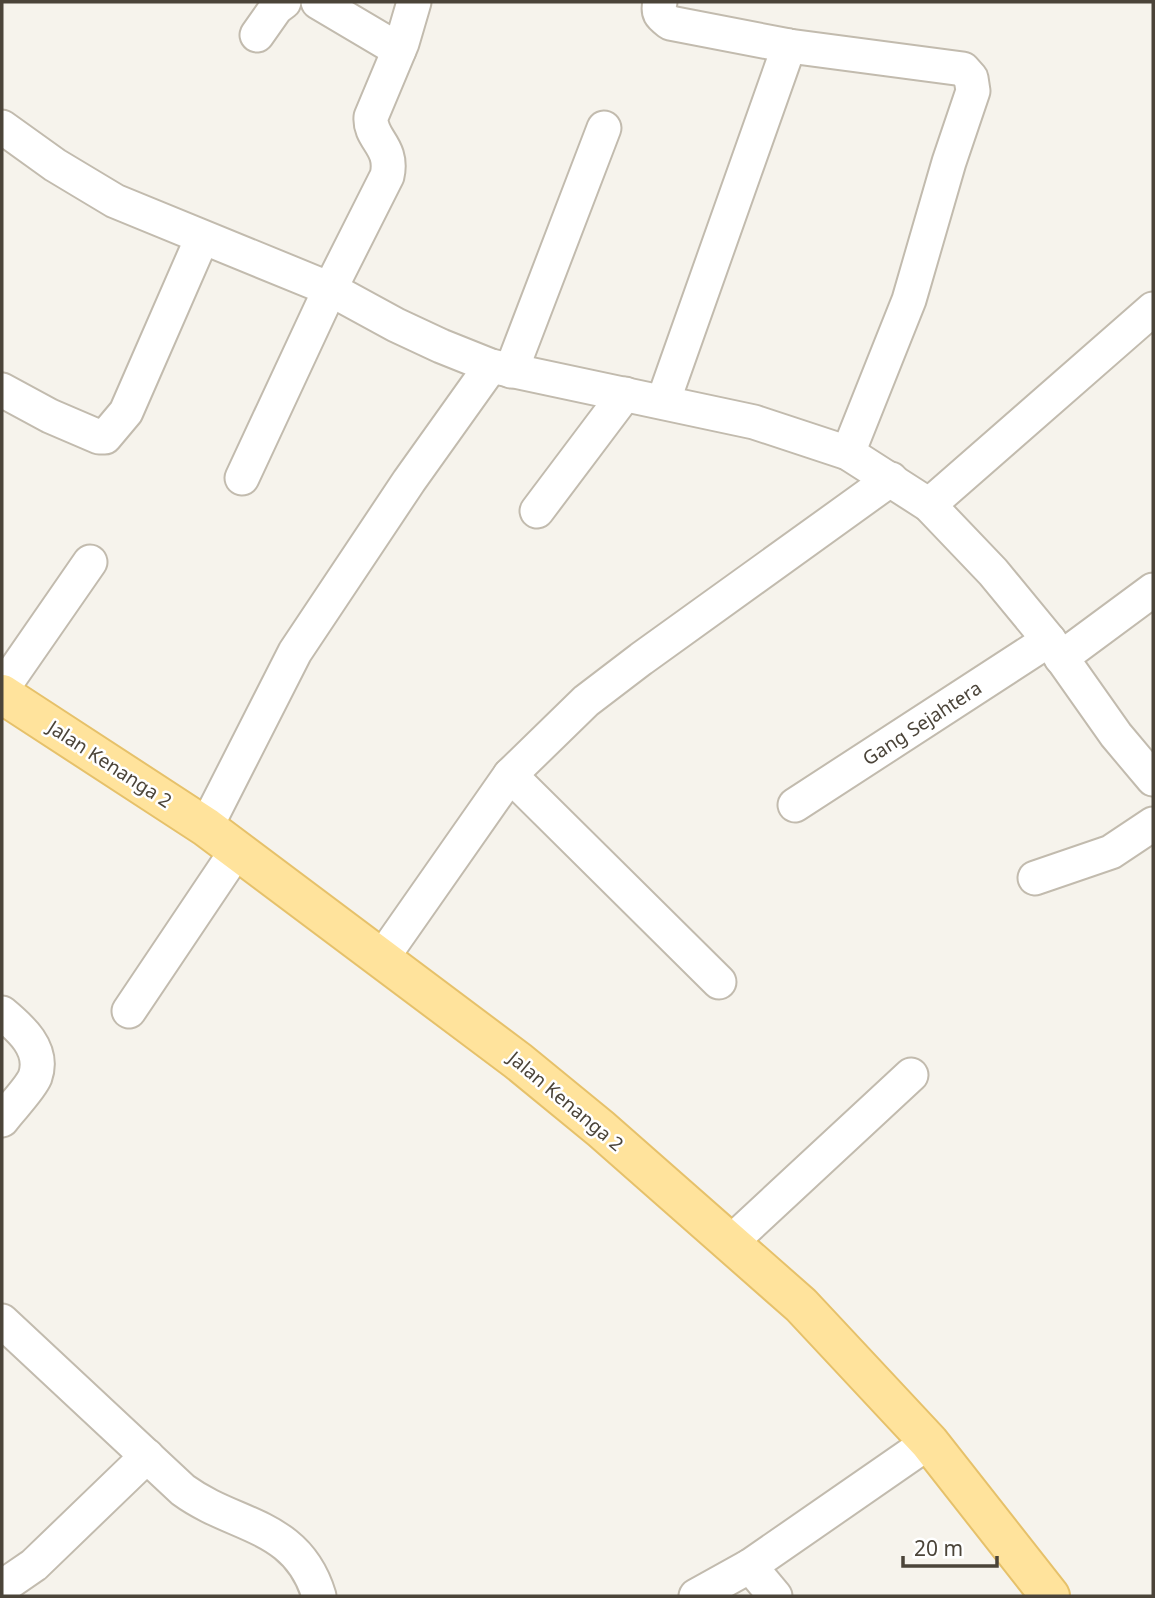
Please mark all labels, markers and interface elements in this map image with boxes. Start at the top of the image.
street label: Gang Sejahtera [857,675,987,771]
street label: Jalan Kenanga 2 [41,713,177,814]
street label: Jalan Kenanga 2 [501,1044,629,1157]
scale bar [903,1524,998,1568]
text: 20 m [914,1534,963,1562]

